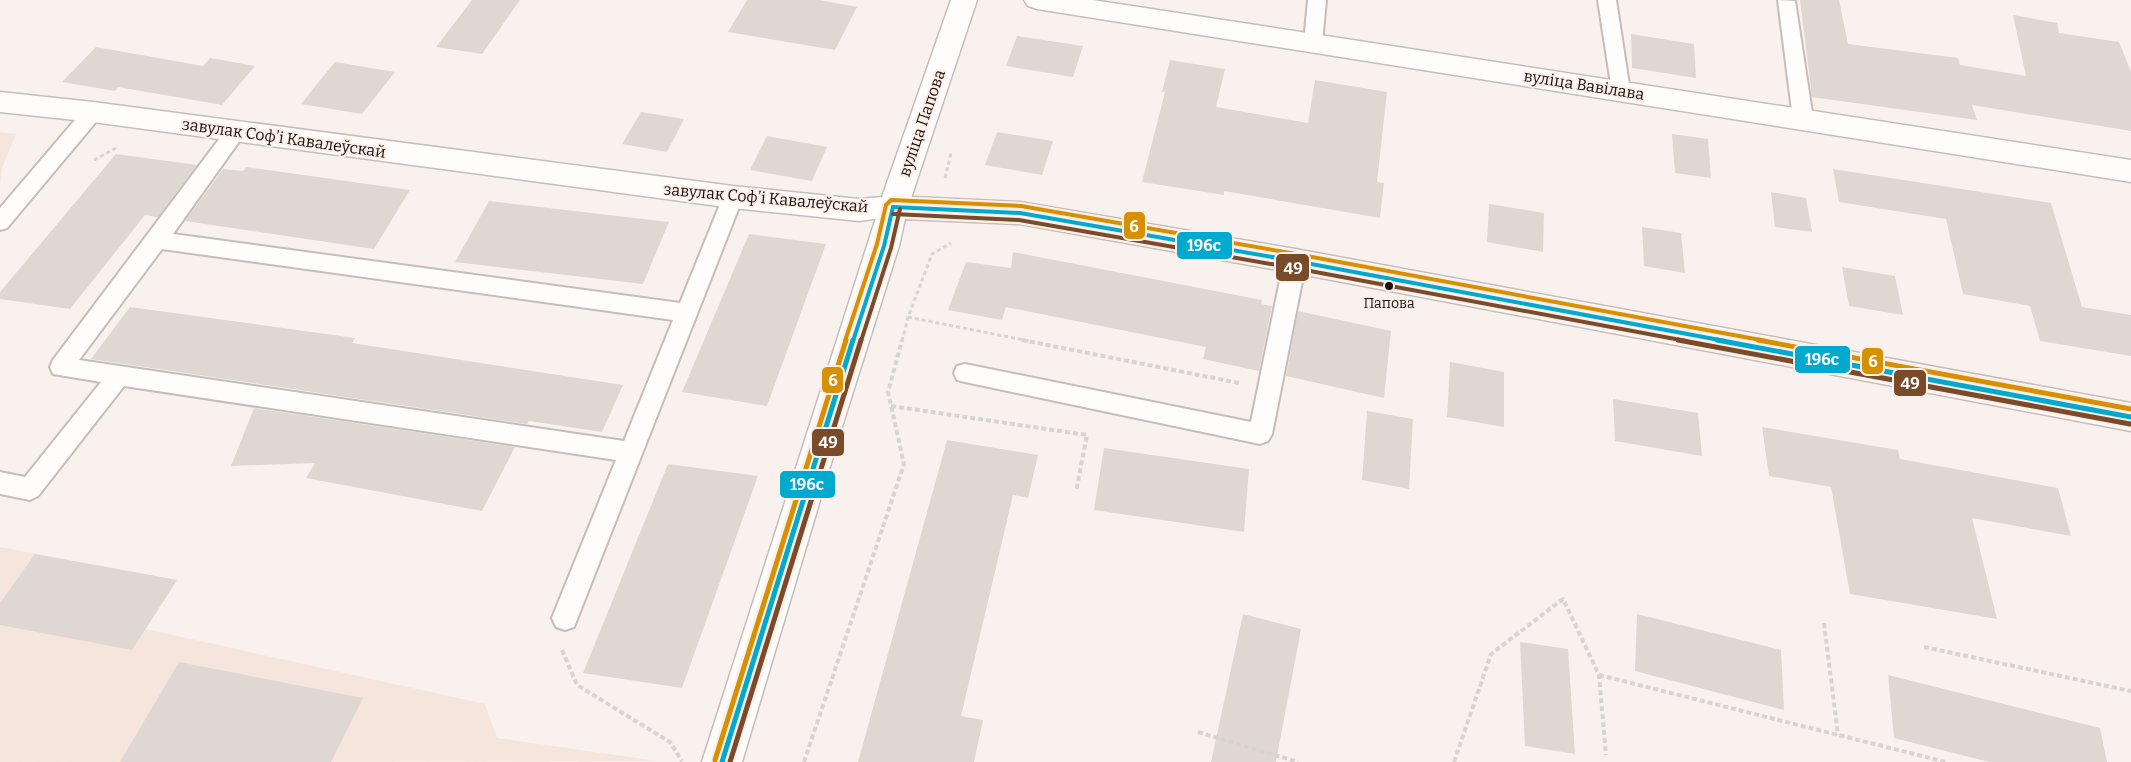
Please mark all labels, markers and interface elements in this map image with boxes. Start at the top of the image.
street label: вуліца Вавілава [1522,66,1646,104]
street label: вуліца Папова [895,67,949,179]
street label: завулак Софʼі Кавалеўскай [181,114,387,162]
street label: завулак Софʼі Кавалеўскай [663,180,869,216]
line badge: 6 [1123,211,1146,240]
text: 6 [1129,217,1139,236]
line badge: 196с [1176,231,1233,260]
text: 196с [1187,236,1221,255]
line badge: 49 [1275,253,1310,282]
text: 49 [1283,259,1303,278]
marker: Папова [1383,280,1395,292]
place label: Папова [1363,295,1415,312]
line badge: 196с [1794,345,1851,374]
line badge: 6 [1861,347,1884,375]
text: 196с [1805,350,1839,369]
text: 6 [1868,352,1878,371]
line badge: 6 [821,366,844,394]
line badge: 49 [1893,369,1927,397]
text: 6 [828,371,838,390]
text: 49 [1900,374,1920,393]
line badge: 49 [811,428,845,457]
text: 49 [818,433,838,452]
line badge: 196с [779,470,836,499]
text: 196с [790,475,824,494]

